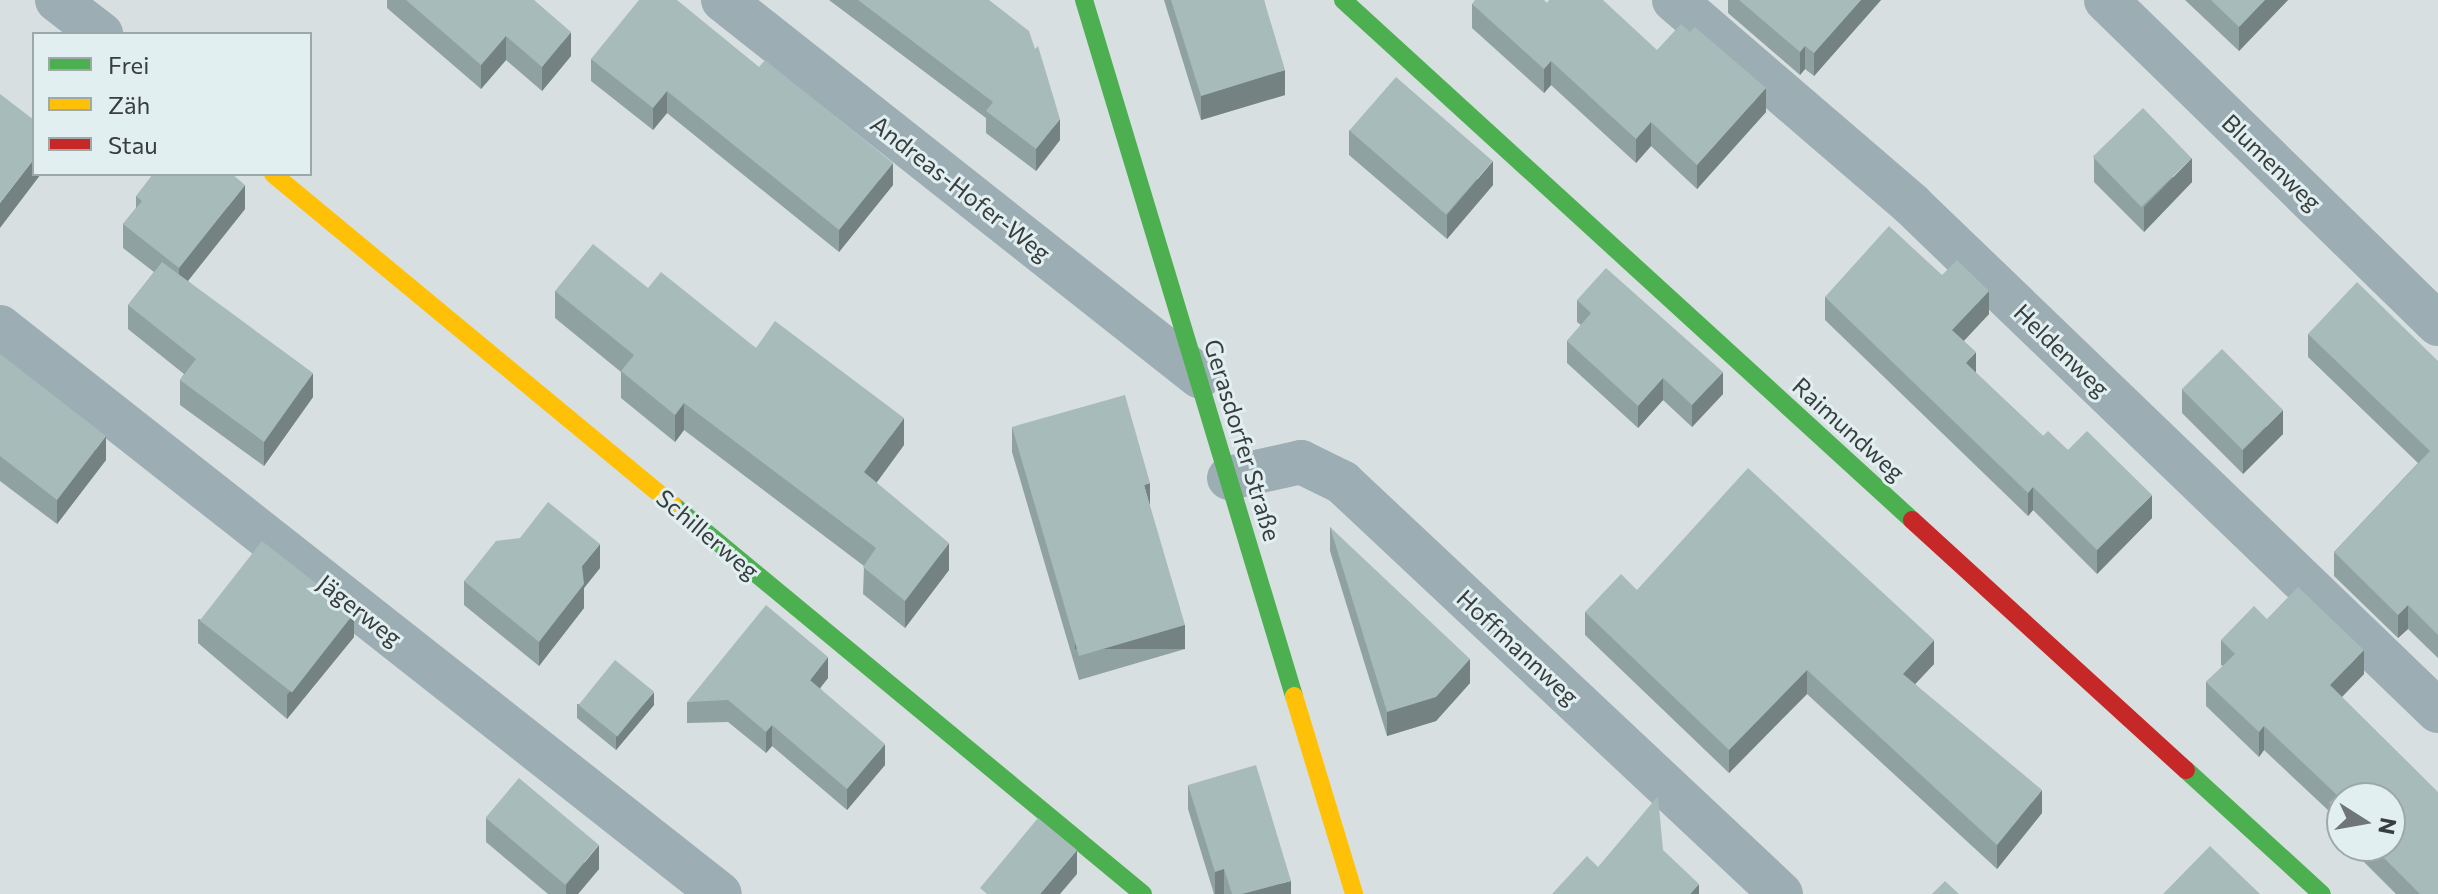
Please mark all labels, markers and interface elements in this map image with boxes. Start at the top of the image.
legend [32,32,312,176]
text: Frei [108,50,149,79]
text: Zäh [108,90,150,119]
street label: Blumenweg [2216,108,2328,216]
street label: Andreas-Hofer-Weg [865,109,1057,267]
text: Stau [108,130,158,159]
street label: Heldenweg [2008,298,2116,402]
street label: Gerasdorfer Straße [1199,336,1287,544]
street label: Raimundweg [1787,371,1911,487]
street label: Schillerweg [651,483,765,585]
street label: Jägerweg [312,568,408,652]
street label: Hoffmannweg [1451,583,1585,711]
north arrow [2326,782,2406,862]
text: N [2373,816,2403,837]

